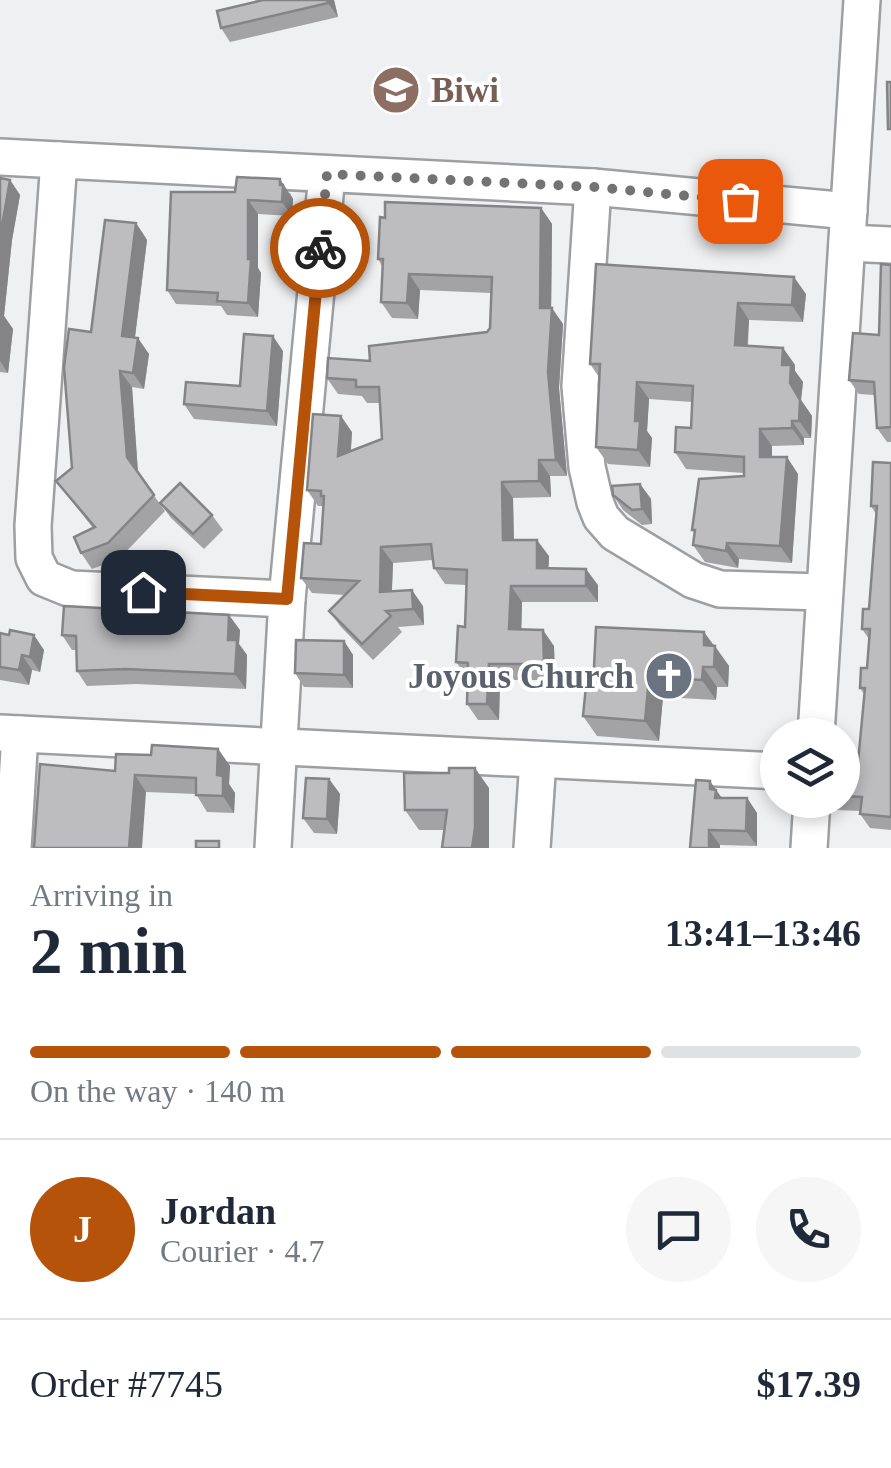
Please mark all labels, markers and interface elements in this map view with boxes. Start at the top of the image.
school or university icon: Biwi [370,64,422,116]
place label: Biwi [431,71,499,110]
pin [698,159,783,244]
icon: bag [713,174,768,229]
courier [270,198,370,298]
icon: bike [293,221,348,276]
pin [101,550,186,635]
icon: home [116,565,171,620]
church icon: Joyous Church [643,650,695,702]
place label: Joyous Church [408,657,634,696]
map controls [760,718,860,818]
button: layers [760,718,860,818]
text: Arriving in [30,877,173,913]
text: 13:41–13:46 [665,912,861,954]
text: 2 min [30,915,187,987]
text: On the way · 140 m [30,1073,285,1109]
button: chat [626,1177,731,1282]
button: phone [756,1177,861,1282]
text: Jordan [160,1190,276,1232]
text: J [73,1208,92,1250]
text: Courier · 4.7 [160,1233,324,1269]
text: Order #7745 [30,1363,223,1405]
text: $17.39 [757,1363,861,1405]

